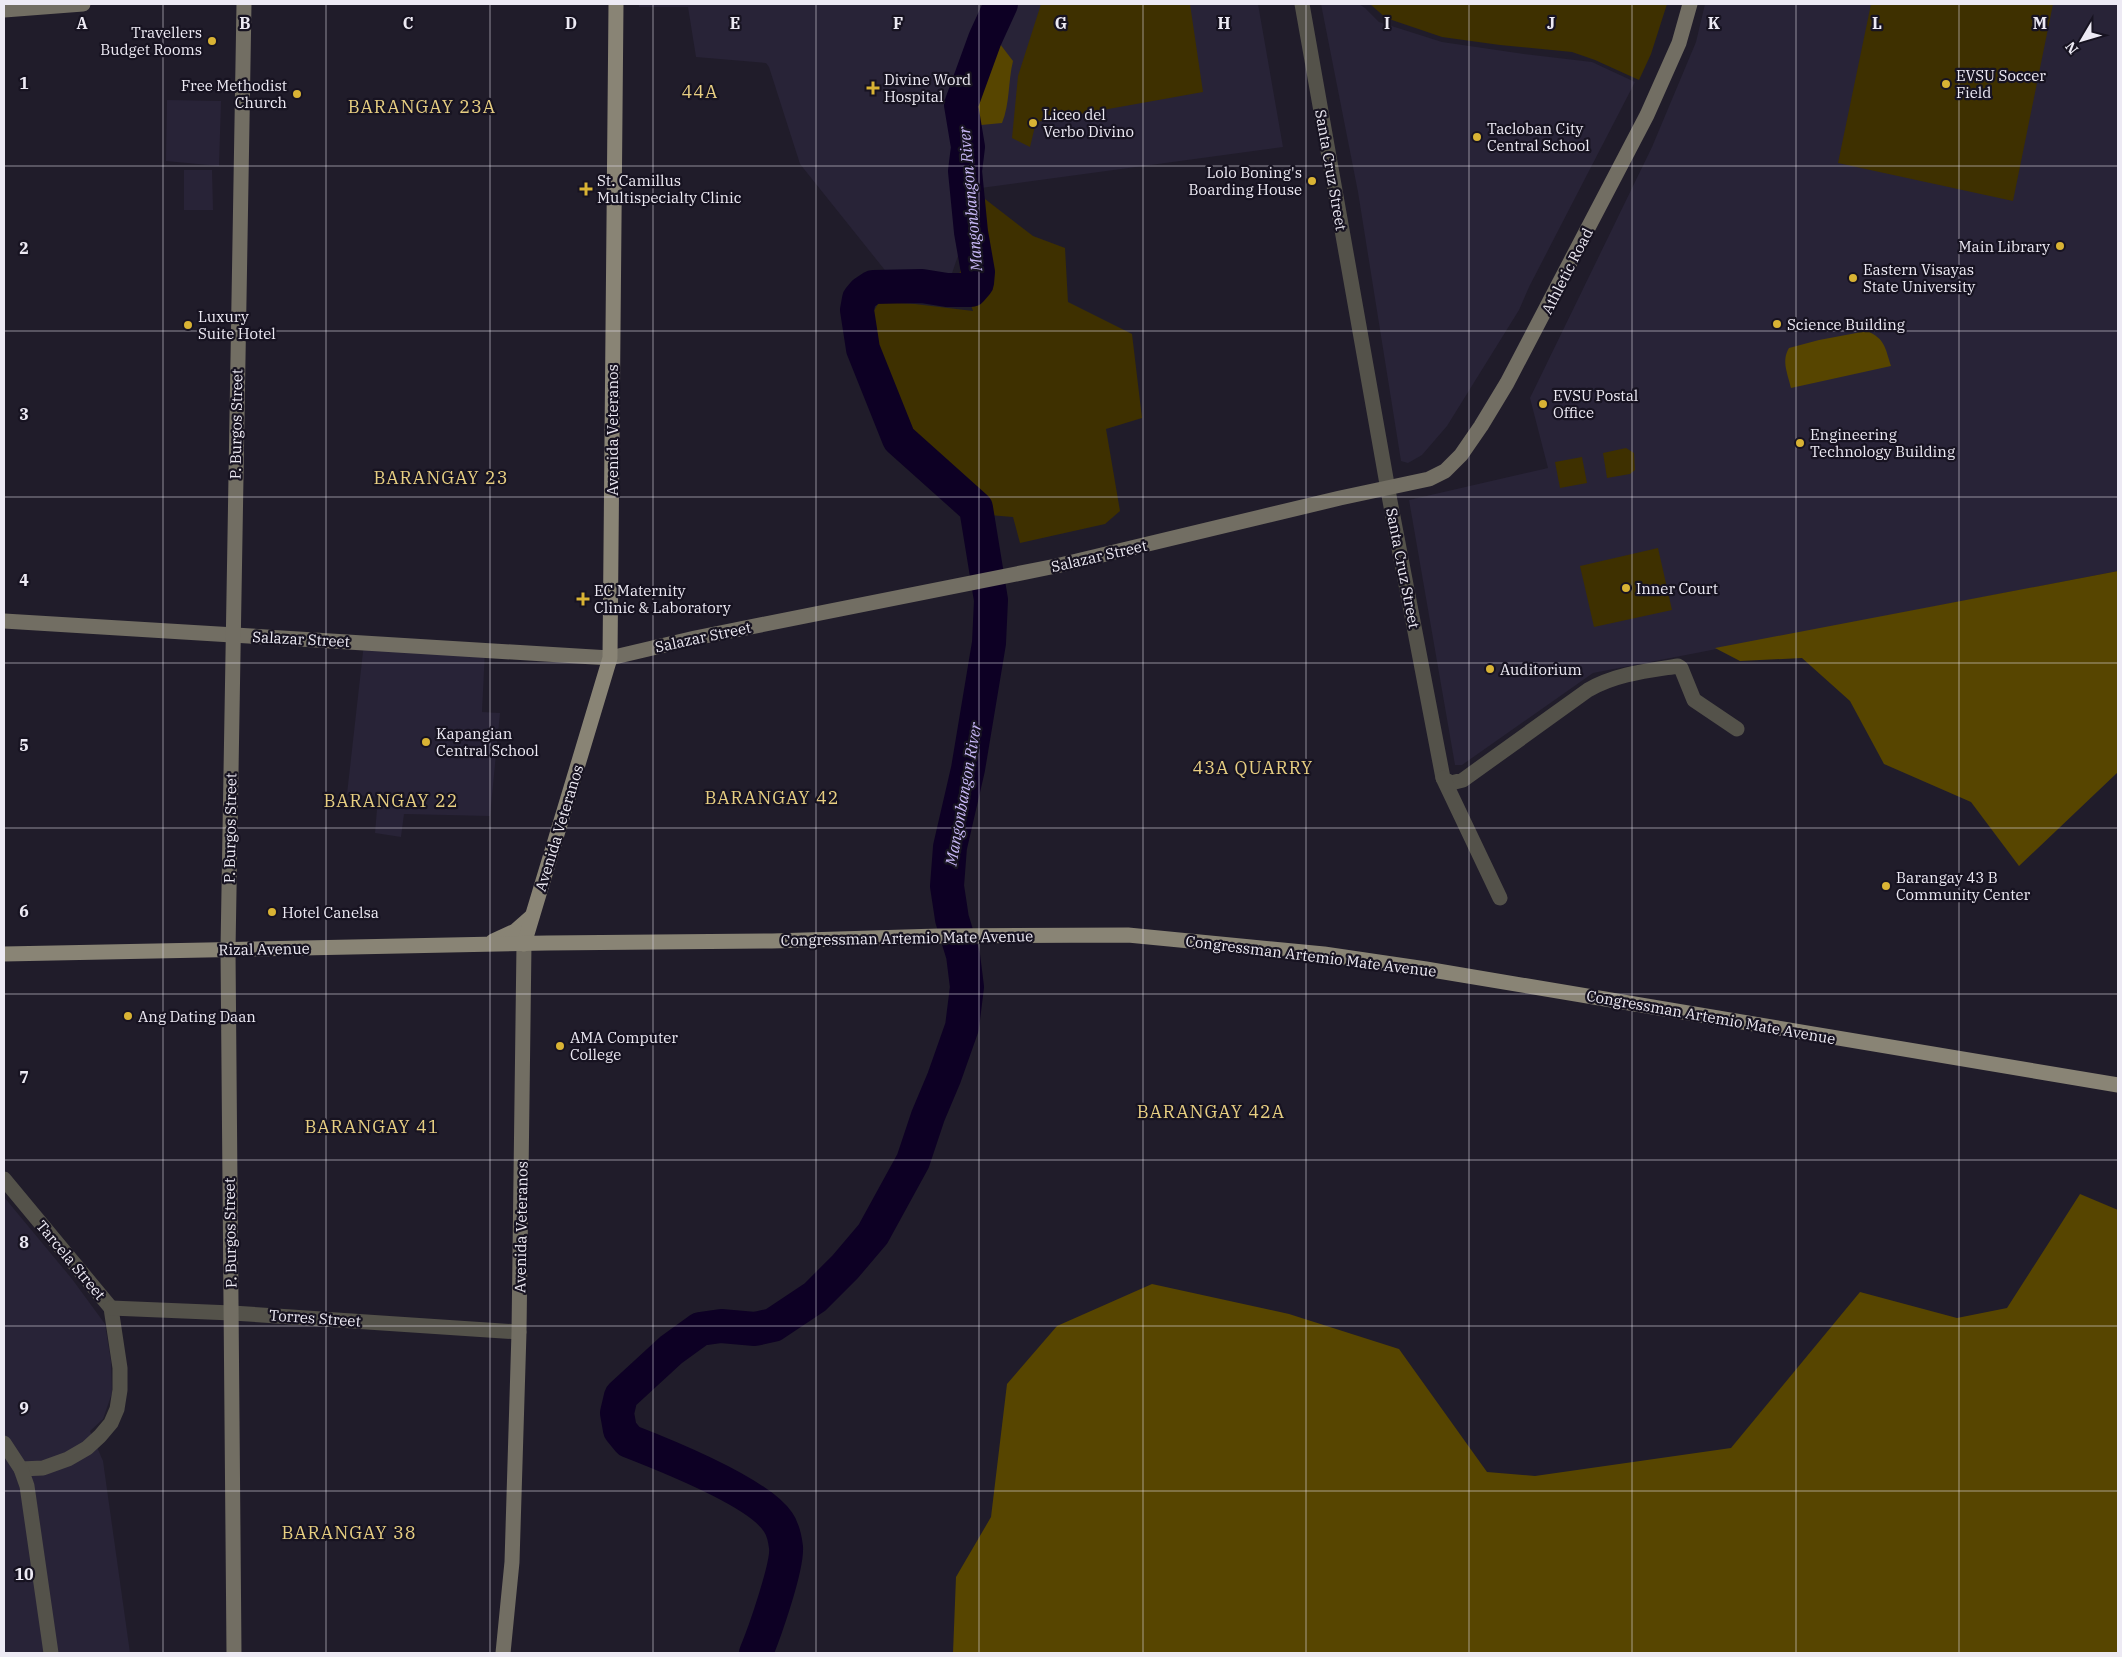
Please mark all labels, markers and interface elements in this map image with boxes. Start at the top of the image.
text: A [76,13,88,33]
text: B [239,13,251,33]
text: C [403,13,413,33]
text: D [565,13,577,33]
text: E [730,13,740,33]
text: F [893,13,903,33]
text: G [1055,13,1067,33]
text: H [1218,13,1231,33]
text: I [1384,13,1390,33]
text: J [1547,13,1555,33]
text: K [1708,13,1721,33]
text: L [1872,13,1882,33]
text: M [2033,13,2047,33]
north arrow [2057,15,2107,65]
place label: Travellers Budget Rooms [100,23,202,59]
marker: Travellers Budget Rooms [206,35,218,47]
text: N [2061,38,2082,58]
place label: EVSU Soccer Field [1956,66,2046,102]
place label: Divine Word Hospital [884,70,971,106]
text: 1 [19,73,29,93]
place label: Free Methodist Church [181,76,287,112]
marker: EVSU Soccer Field [1940,78,1952,90]
district label: 44A [682,80,718,103]
marker: Divine Word Hospital [866,81,880,95]
marker: Free Methodist Church [291,88,303,100]
district label: BARANGAY 23A [348,95,496,118]
place label: Liceo del Verbo Divino [1043,105,1134,141]
street label: Santa Cruz Street [1311,108,1351,232]
marker: Liceo del Verbo Divino [1027,117,1039,129]
place label: Tacloban City Central School [1487,119,1590,155]
water label: Mangonbangon River [954,125,986,273]
marker: Tacloban City Central School [1471,131,1483,143]
place label: Lolo Boning's Boarding House [1189,163,1302,199]
place label: St. Camillus Multispecialty Clinic [597,171,742,207]
marker: Lolo Boning's Boarding House [1306,175,1318,187]
marker: St. Camillus Multispecialty Clinic [579,182,593,196]
street label: Athletic Road [1537,225,1597,317]
place label: Main Library [1958,237,2050,256]
text: 2 [19,238,29,258]
marker: Main Library [2054,240,2066,252]
place label: Eastern Visayas State University [1863,260,1975,296]
marker: Eastern Visayas State University [1847,272,1859,284]
place label: Luxury Suite Hotel [198,307,276,343]
place label: Science Building [1787,315,1905,334]
marker: Science Building [1771,318,1783,330]
marker: Luxury Suite Hotel [182,319,194,331]
street label: Avenida Veteranos [603,364,622,496]
street label: P. Burgos Street [226,369,246,479]
place label: EVSU Postal Office [1553,386,1638,422]
marker: EVSU Postal Office [1537,398,1549,410]
text: 3 [19,404,29,424]
place label: Engineering Technology Building [1810,425,1955,461]
marker: Engineering Technology Building [1794,437,1806,449]
district label: BARANGAY 23 [373,466,509,489]
street label: Santa Cruz Street [1382,506,1424,630]
street label: Salazar Street [1049,536,1149,576]
text: 4 [19,570,29,590]
place label: Inner Court [1636,579,1718,598]
place label: EC Maternity Clinic & Laboratory [594,581,731,617]
marker: Inner Court [1620,582,1632,594]
marker: EC Maternity Clinic & Laboratory [576,592,590,606]
street label: Salazar Street [653,618,753,656]
street label: Salazar Street [252,627,350,651]
place label: Auditorium [1500,660,1582,679]
marker: Auditorium [1484,663,1496,675]
water label: Mangonbangon River [940,720,986,868]
place label: Kapangian Central School [436,724,539,760]
text: 5 [19,735,29,755]
marker: Kapangian Central School [420,736,432,748]
district label: 43A QUARRY [1192,756,1314,779]
street label: Avenida Veteranos [531,762,587,894]
street label: P. Burgos Street [220,773,240,883]
district label: BARANGAY 42 [704,786,840,809]
district label: BARANGAY 22 [323,789,459,812]
place label: Barangay 43 B Community Center [1896,868,2031,904]
marker: Barangay 43 B Community Center [1880,880,1892,892]
text: 6 [19,901,29,921]
place label: Hotel Canelsa [282,903,379,922]
marker: Hotel Canelsa [266,906,278,918]
street label: Congressman Artemio Mate Avenue [781,926,1033,950]
street label: Congressman Artemio Mate Avenue [1184,931,1438,981]
street label: Rizal Avenue [218,939,310,959]
street label: Congressman Artemio Mate Avenue [1585,986,1837,1048]
place label: Ang Dating Daan [138,1007,256,1026]
marker: Ang Dating Daan [122,1010,134,1022]
place label: AMA Computer College [570,1028,678,1064]
marker: AMA Computer College [554,1040,566,1052]
text: 7 [19,1067,29,1087]
district label: BARANGAY 42A [1137,1100,1285,1123]
district label: BARANGAY 41 [304,1115,440,1138]
street label: Avenida Veteranos [510,1161,532,1293]
street label: P. Burgos Street [220,1178,240,1288]
street label: Tarcela Street [32,1216,110,1304]
text: 8 [19,1232,29,1252]
street label: Torres Street [269,1305,361,1331]
text: 9 [19,1398,29,1418]
district label: BARANGAY 38 [281,1521,417,1544]
text: 10 [14,1564,34,1584]

